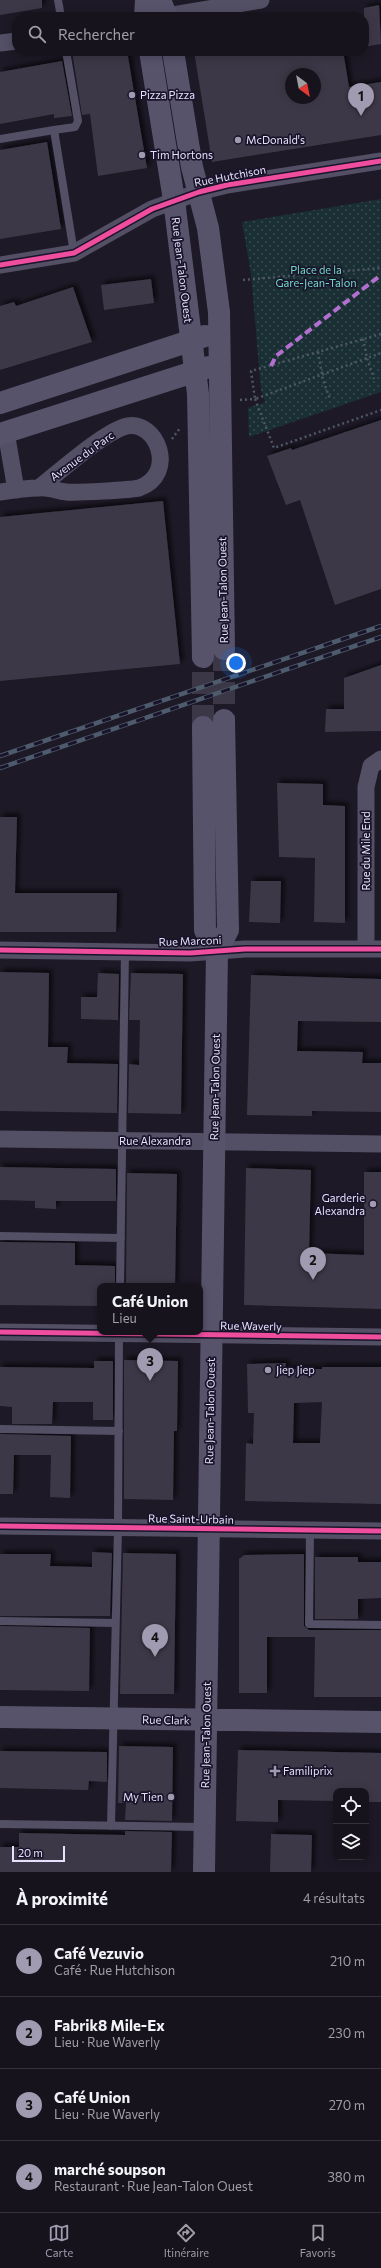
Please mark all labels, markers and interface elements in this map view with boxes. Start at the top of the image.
search box [12,12,369,56]
icon: search [26,23,48,45]
text: Rechercher [58,25,135,43]
north arrow [285,68,321,104]
pin: 1 [348,83,374,116]
place label: Pizza Pizza [140,88,195,101]
marker: Pizza Pizza [127,90,137,100]
place label: McDonald's [246,133,305,146]
marker: McDonald's [233,135,243,145]
place label: Tim Hortons [150,148,213,161]
marker: Tim Hortons [137,150,147,160]
street label: Rue Hutchison [193,162,267,189]
street label: Rue Jean-Talon Ouest [169,216,195,324]
park label: Place de la Gare-Jean-Talon [275,263,357,290]
street label: Avenue du Parc [47,428,116,483]
street label: Rue Jean-Talon Ouest [215,536,231,643]
your location [226,653,246,673]
street label: Rue du Mile End [359,811,372,891]
street label: Rue Marconi [158,933,222,948]
street label: Rue Jean-Talon Ouest [207,1033,223,1140]
street label: Rue Alexandra [119,1134,191,1147]
place label: Garderie Alexandra [315,1191,365,1217]
marker: Garderie Alexandra [368,1199,378,1209]
pin: 2 [300,1247,326,1280]
popup [97,1283,203,1335]
text: Café Union [112,1292,188,1310]
text: Lieu [112,1310,137,1326]
street label: Rue Waverly [220,1318,282,1333]
pin: 3 [137,1348,163,1381]
street label: Rue Jean-Talon Ouest [202,1357,218,1464]
place label: Jiep Jiep [276,1363,315,1377]
marker: Jiep Jiep [263,1365,273,1375]
street label: Rue Saint-Urbain [148,1511,234,1526]
pin: 4 [142,1624,168,1657]
street label: Rue Jean-Talon Ouest [198,1681,214,1788]
street label: Rue Clark [142,1713,190,1726]
place label: Familiprix [283,1764,333,1777]
marker: Familiprix [270,1766,280,1776]
map controls [333,1788,369,1860]
button: locate [333,1788,369,1824]
place label: My Tien [123,1790,163,1803]
marker: My Tien [166,1792,176,1802]
button: layers [333,1824,369,1860]
scale bar [12,1844,65,1863]
text: 20 m [18,1846,43,1859]
text: À proximité [16,1888,108,1909]
text: 4 résultats [303,1890,365,1906]
text: Café Vezuvio [54,1944,144,1962]
text: 1 [26,1953,32,1969]
text: 210 m [330,1953,365,1969]
text: Café · Rue Hutchison [54,1962,175,1978]
text: Fabrik8 Mile-Ex [54,2016,165,2034]
text: 2 [25,2025,33,2041]
text: 230 m [328,2025,365,2041]
text: Lieu · Rue Waverly [54,2034,160,2050]
text: Café Union [54,2088,130,2106]
text: 3 [25,2097,33,2113]
text: 270 m [329,2097,365,2113]
text: Lieu · Rue Waverly [54,2106,160,2122]
text: marché soupson [54,2160,166,2178]
text: 4 [25,2169,33,2185]
text: 380 m [327,2169,365,2185]
text: Restaurant · Rue Jean-Talon Ouest [54,2178,253,2194]
tab: Carte [45,2222,73,2259]
tab: Itinéraire [164,2222,209,2259]
tab: Favoris [300,2222,336,2259]

